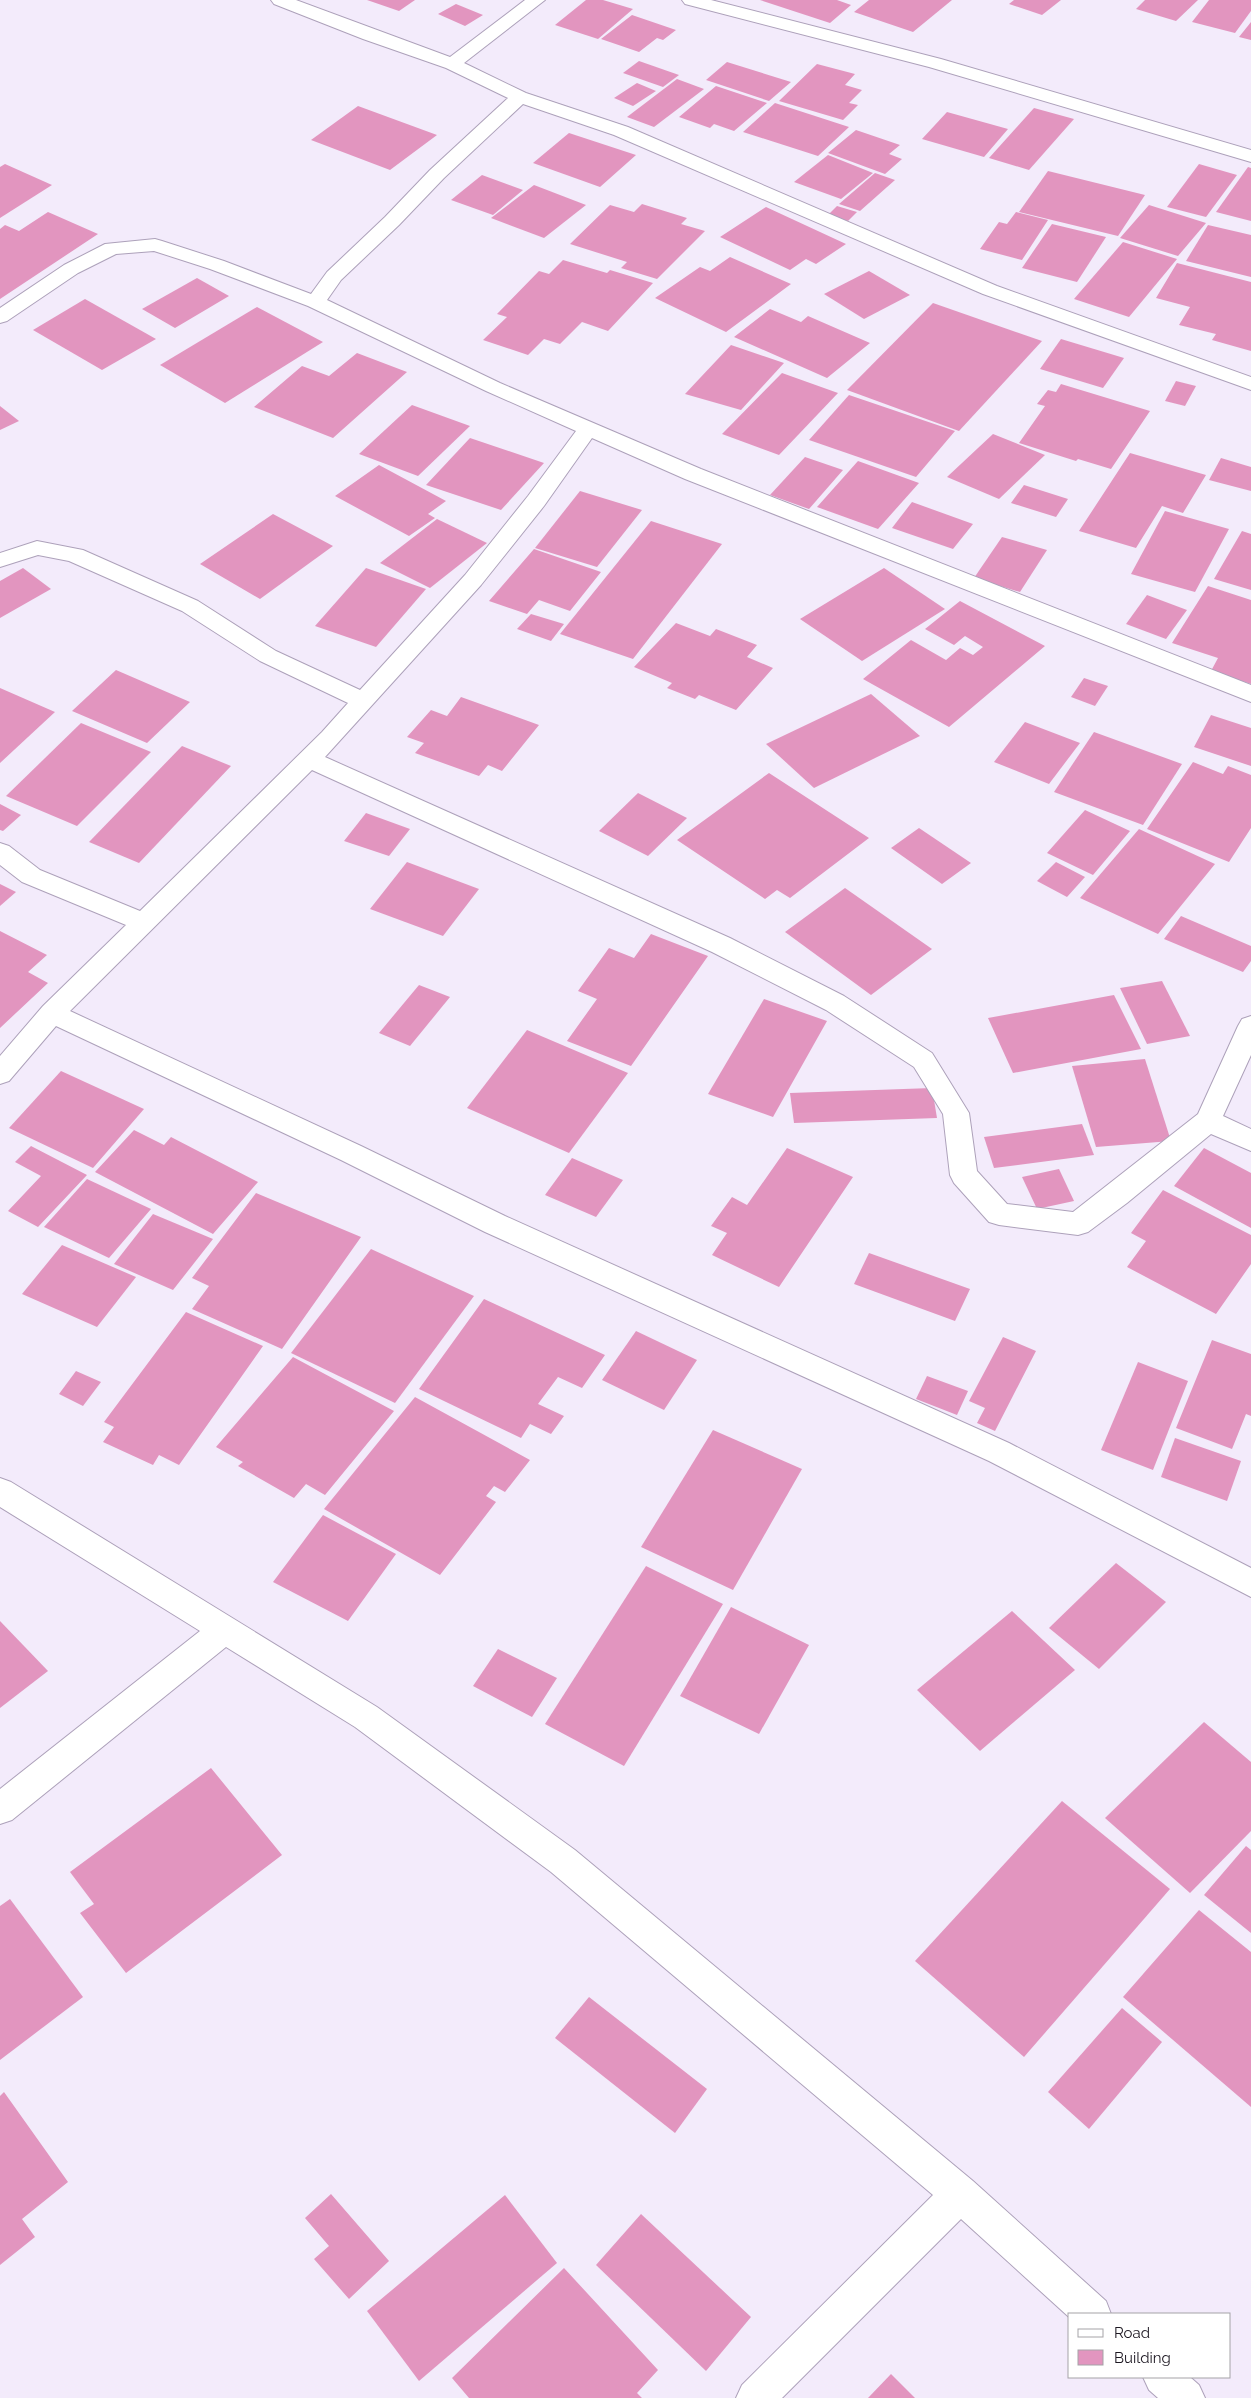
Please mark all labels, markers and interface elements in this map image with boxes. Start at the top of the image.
legend [1068,2313,1231,2378]
text: Road [1114,2324,1150,2342]
text: Building [1114,2349,1171,2367]

